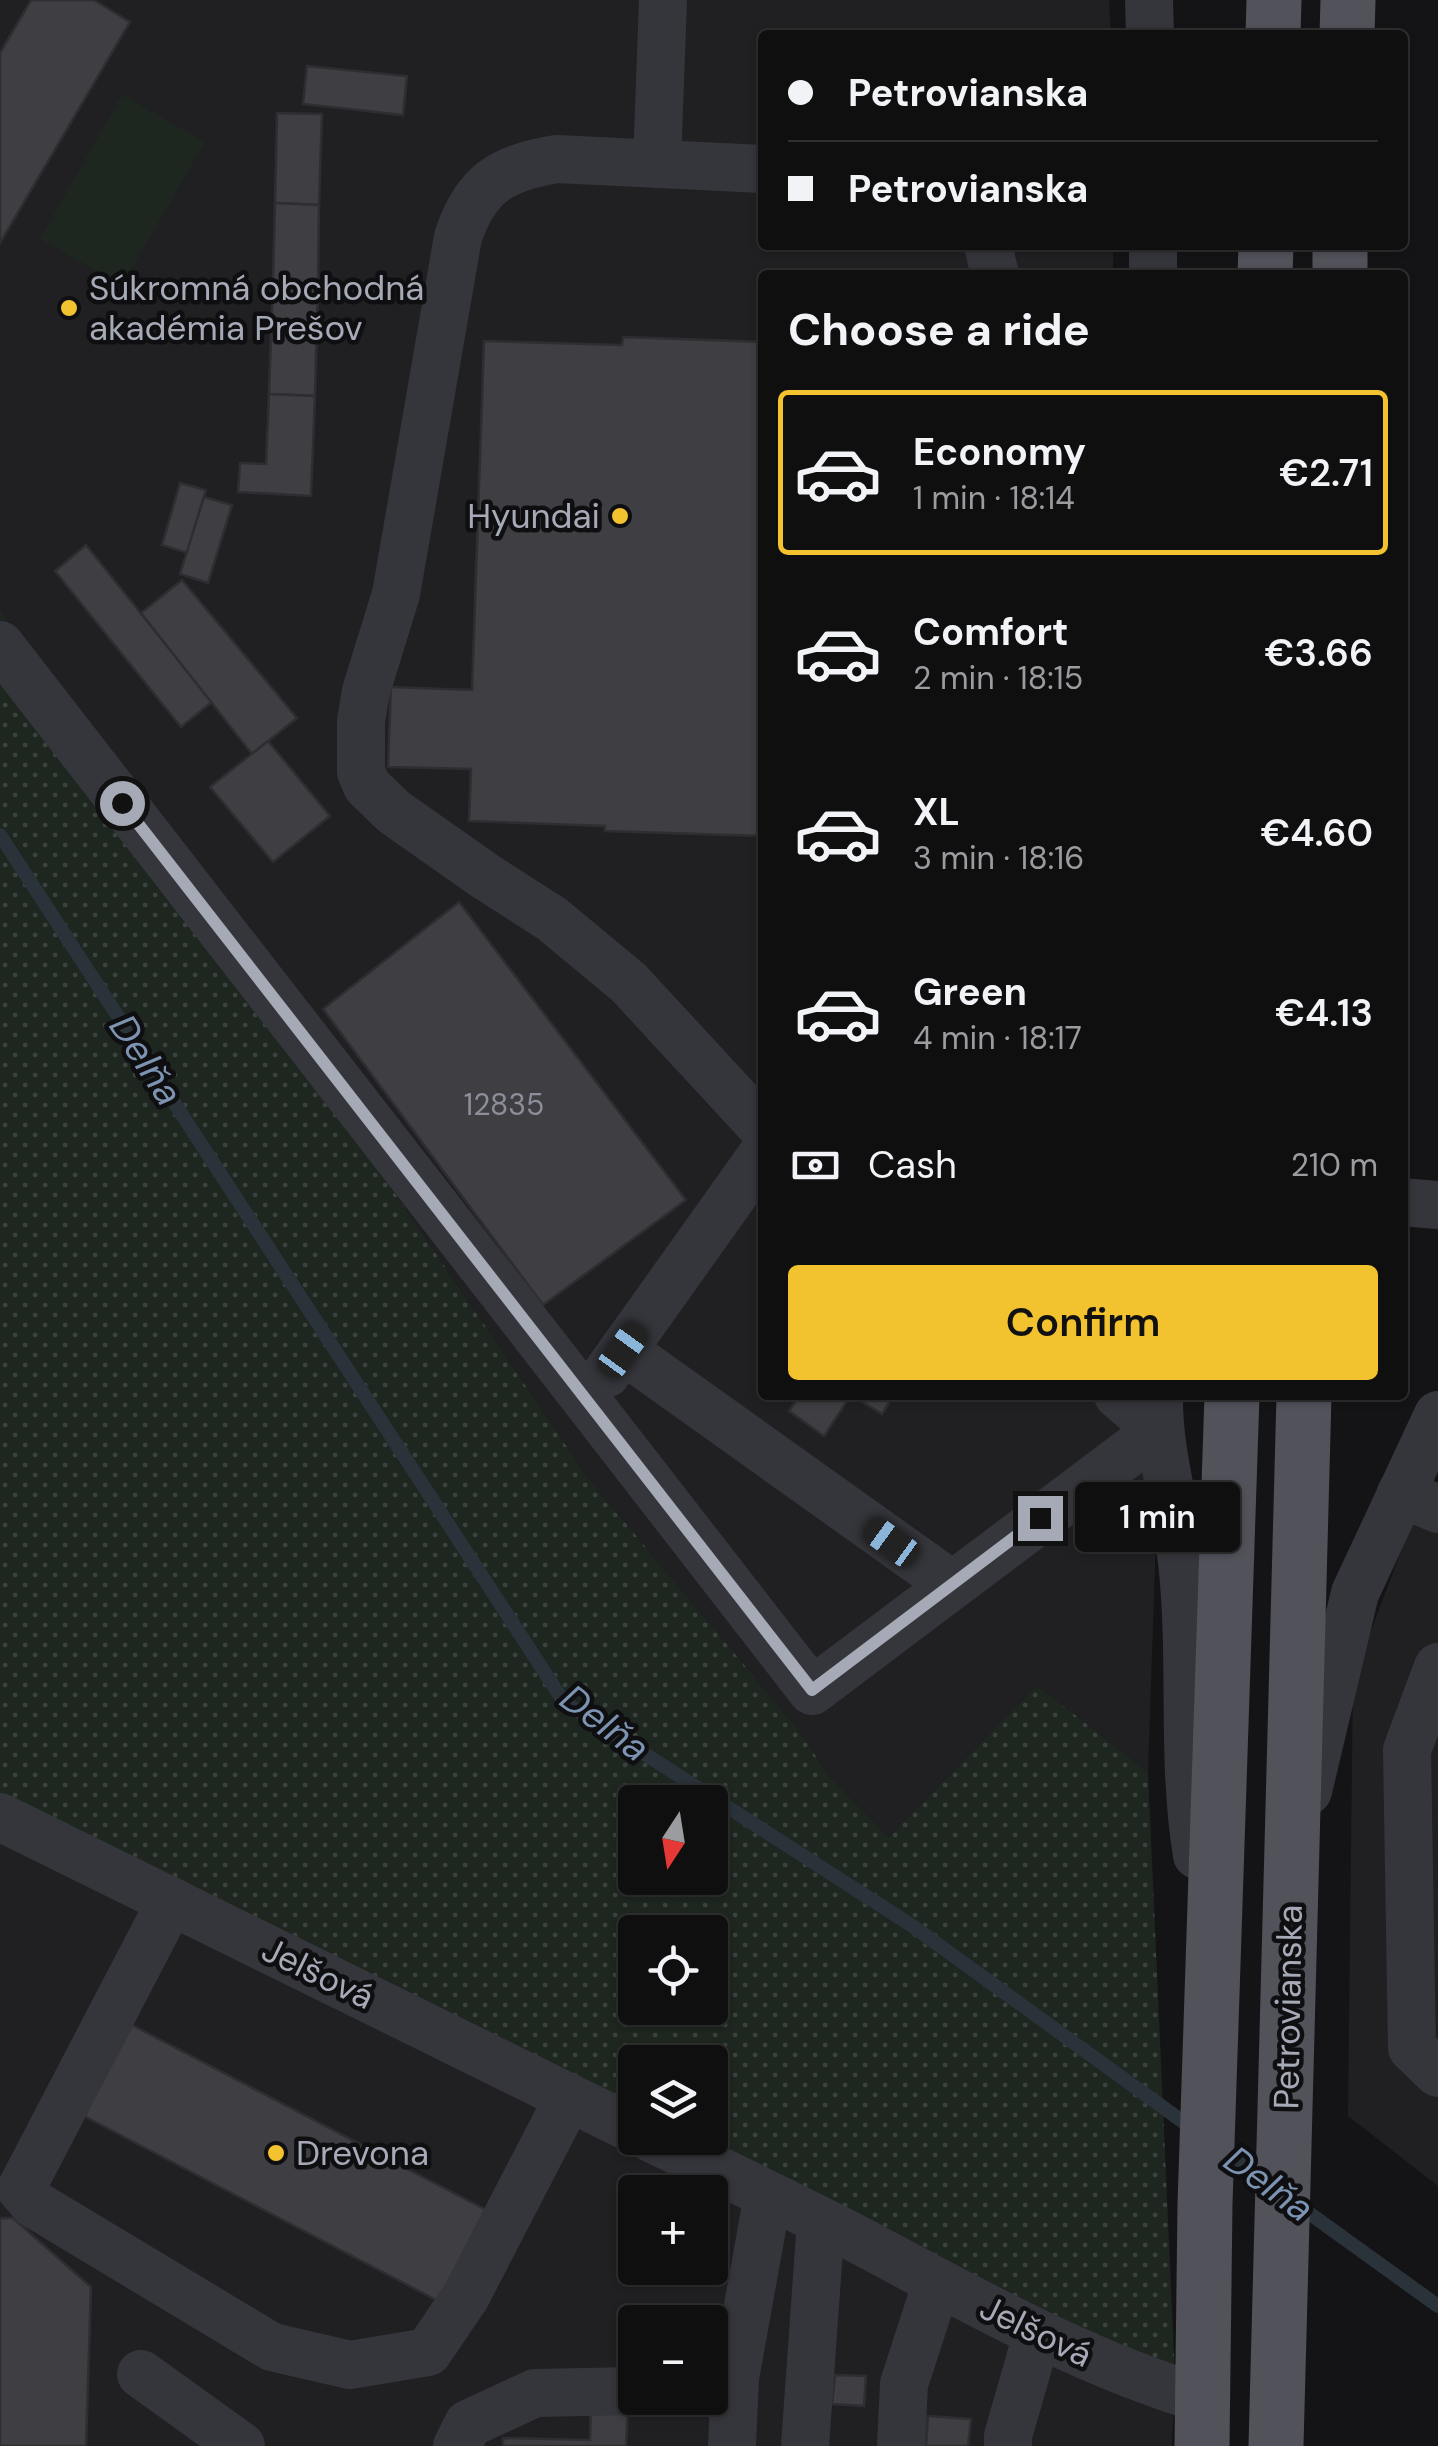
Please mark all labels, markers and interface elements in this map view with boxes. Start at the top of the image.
text: Petrovianska [848,68,1088,118]
text: Petrovianska [848,164,1088,214]
place label: Súkromná obchodná akadémia Prešov [89,265,424,351]
marker: Súkromná obchodná akadémia Prešov [58,297,80,319]
text: Choose a ride [788,300,1090,359]
text: Economy [913,427,1086,477]
icon: car [793,428,883,518]
text: €2.71 [1279,448,1373,498]
text: 1 min · 18:14 [913,477,1075,519]
place label: Hyundai [467,493,600,539]
marker: Hyundai [609,505,631,527]
text: Comfort [913,607,1069,657]
icon: car [793,608,883,698]
text: €3.66 [1265,628,1373,678]
text: 2 min · 18:15 [913,657,1083,699]
route start [100,781,145,826]
text: XL [913,787,960,837]
icon: car [793,788,883,878]
text: €4.60 [1261,808,1373,858]
text: 3 min · 18:16 [913,837,1084,879]
text: Green [913,967,1027,1017]
icon: car [793,968,883,1058]
text: €4.13 [1275,988,1373,1038]
water label: Delňa [98,1005,194,1115]
text: 4 min · 18:17 [913,1017,1082,1059]
house number: 12835 [464,1085,544,1124]
icon: cash [788,1138,843,1193]
text: Cash [868,1140,957,1190]
text: 210 m [1291,1144,1378,1186]
button: Confirm [788,1265,1378,1380]
car [593,1317,653,1383]
callout: 1 min [1075,1483,1240,1553]
route end [1018,1496,1063,1541]
text: 1 min [1119,1496,1196,1538]
car [858,1512,924,1572]
water label: Delňa [550,1673,660,1773]
north arrow [618,1785,728,1895]
map controls [618,1785,728,2415]
street label: Petrovianska [1263,1904,1313,2110]
button: locate [618,1915,728,2025]
street label: Jelšová [254,1926,382,2020]
button: layers [618,2045,728,2155]
place label: Drevona [296,2130,429,2176]
water label: Delňa [1214,2135,1324,2233]
marker: Drevona [265,2142,287,2164]
button: + [618,2175,728,2285]
street label: Jelšová [972,2284,1100,2378]
button: − [618,2305,728,2415]

